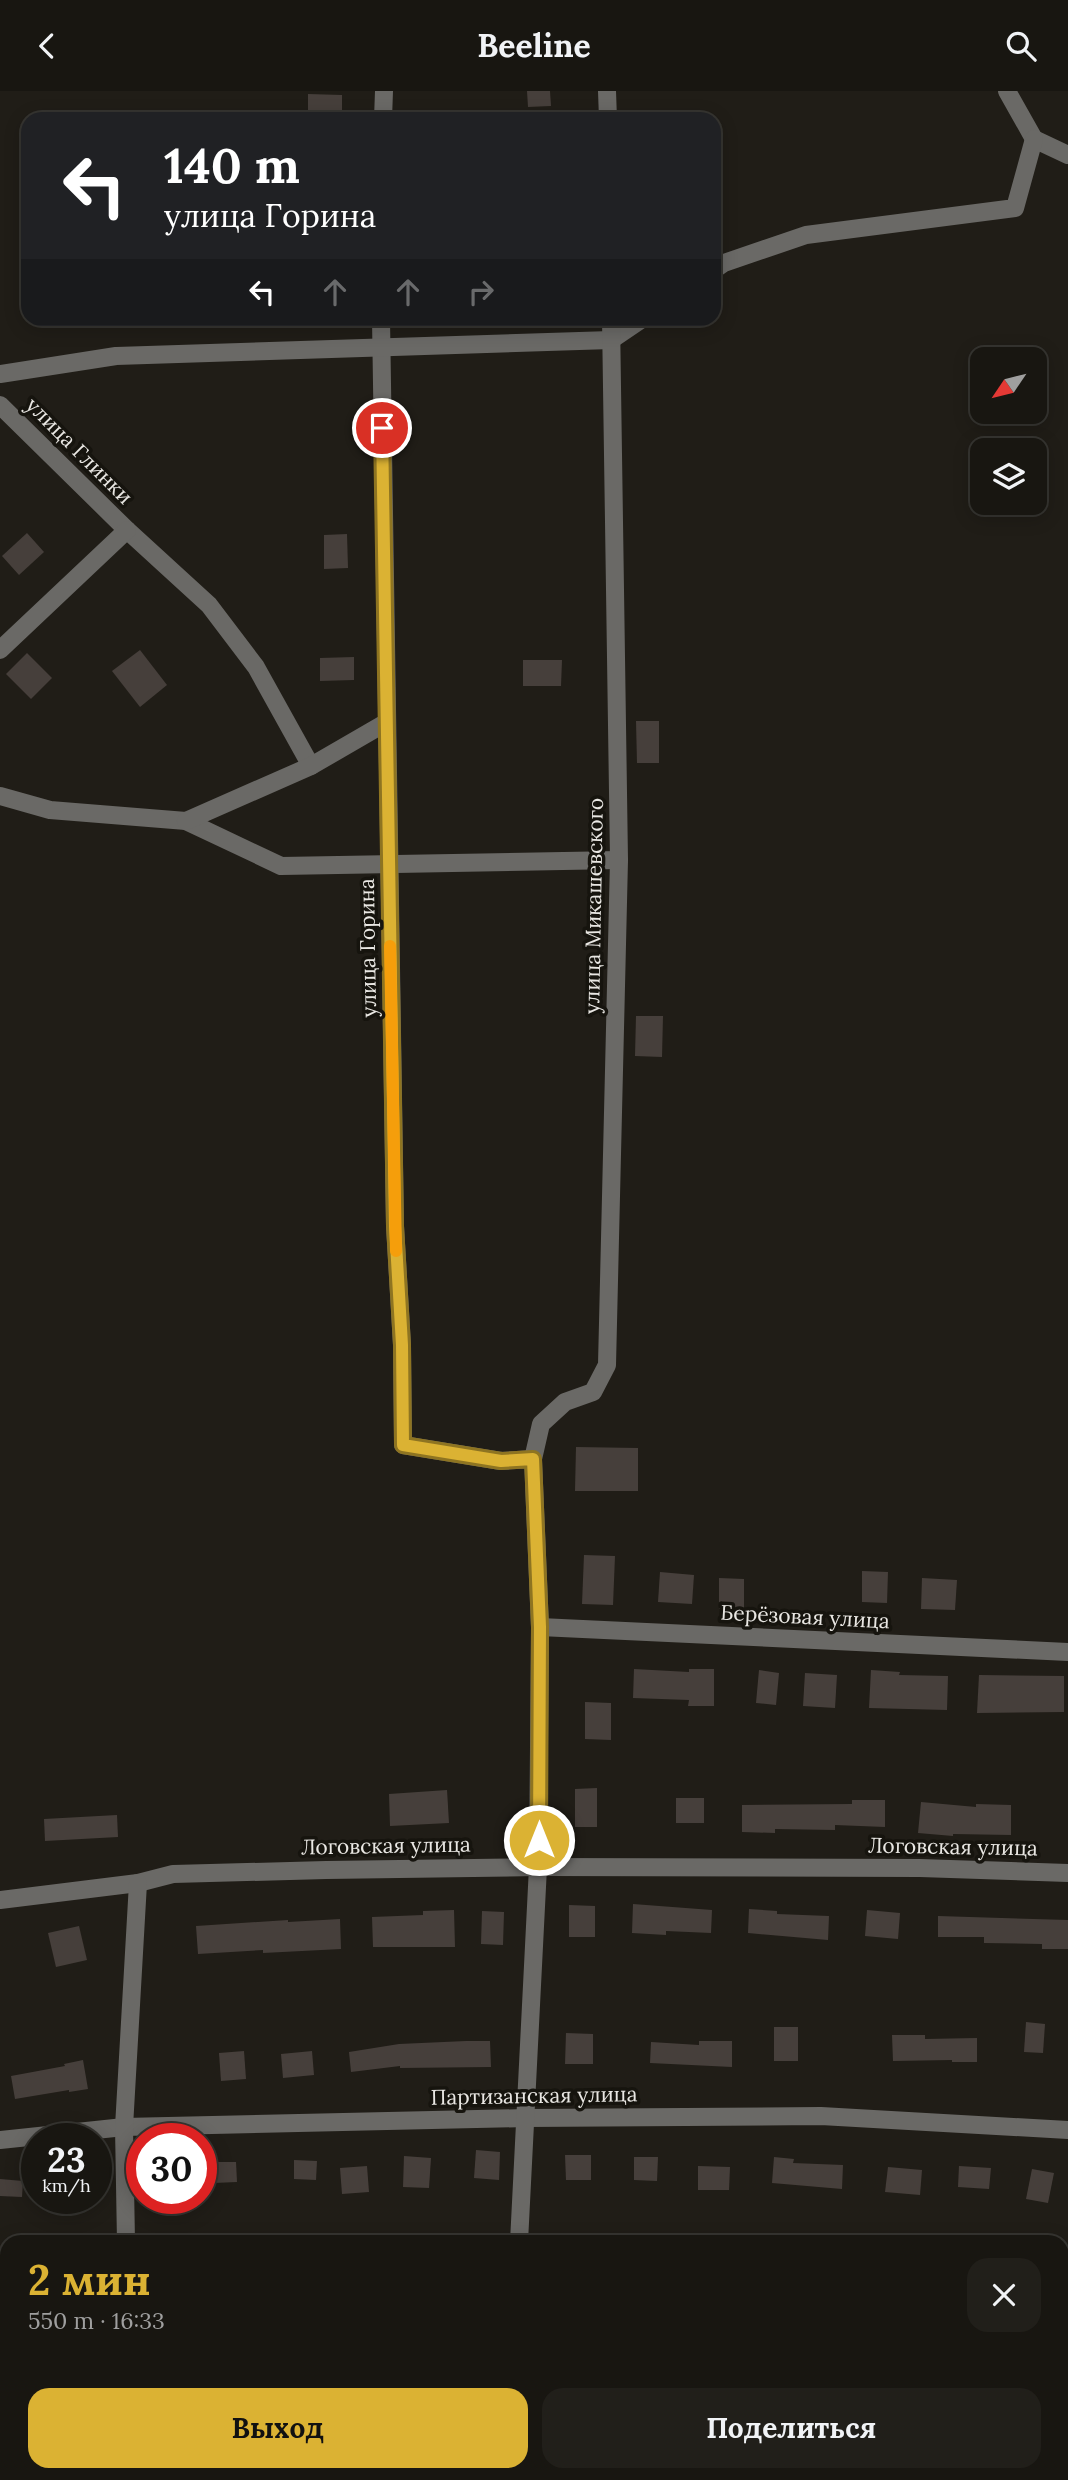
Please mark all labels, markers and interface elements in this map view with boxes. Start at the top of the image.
text: Beeline [477,25,591,66]
icon: back [28,27,66,65]
icon: search [1002,27,1040,65]
text: 140 m [164,134,300,196]
icon: left [49,140,140,231]
text: улица Горина [164,195,376,236]
icon: left [243,273,281,311]
icon: ahead [316,273,354,311]
icon: ahead [389,273,427,311]
icon: right [462,273,500,311]
north arrow [970,347,1046,423]
map controls [970,347,1047,515]
street label: улица Глинки [20,391,139,510]
pin [352,398,412,458]
icon: arrive [363,409,401,447]
button: layers [970,438,1047,515]
street label: улица Микашевского [578,798,609,1014]
street label: улица Горина [353,878,382,1018]
street label: Берёзовая улица [720,1599,890,1634]
position arrow [502,1803,576,1877]
street label: Логовская улица [301,1831,471,1860]
street label: Логовская улица [868,1832,1038,1861]
street label: Партизанская улица [430,2080,638,2111]
speed limit sign: 30 [126,2123,217,2214]
text: 23 [47,2137,86,2182]
text: km/h [42,2174,91,2197]
text: 2 мин [28,2253,151,2307]
button: close [967,2258,1041,2332]
text: 550 m · 16:33 [28,2306,165,2335]
button: Выход [28,2388,528,2468]
button: Поделиться [542,2388,1041,2468]

